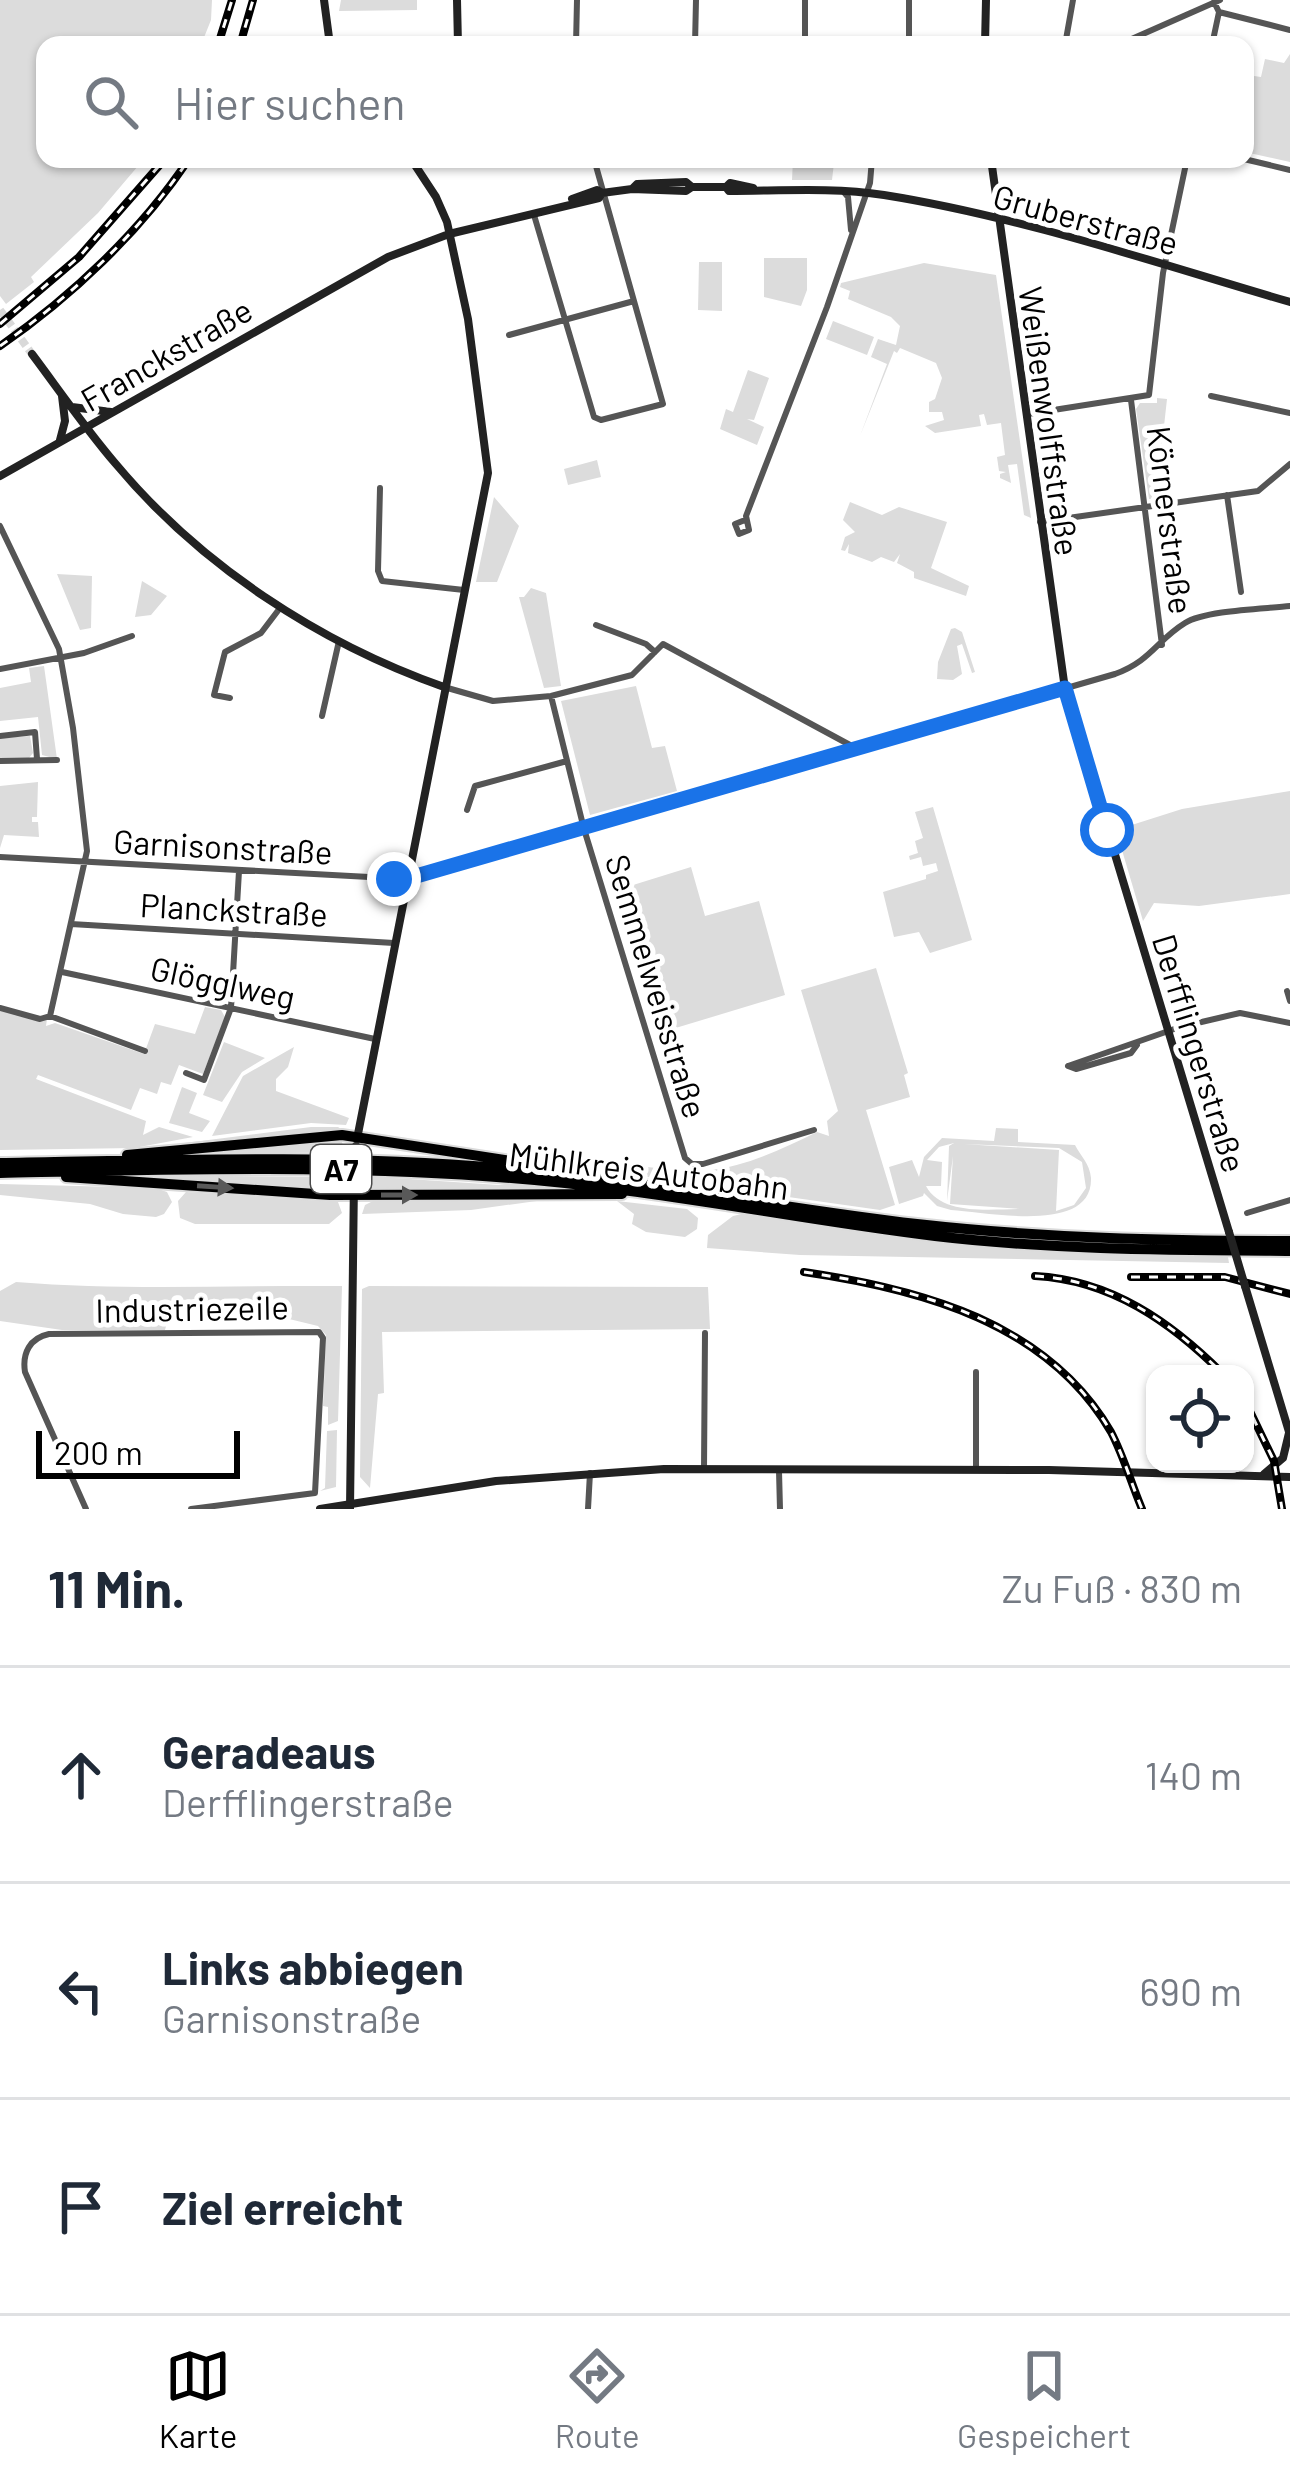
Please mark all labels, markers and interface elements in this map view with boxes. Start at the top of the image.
search box [36,36,1254,168]
icon: search [78,69,144,135]
text: Hier suchen [174,75,406,129]
street label: Gruberstraße [989,175,1183,263]
street label: Weißenwolffstraße [1011,284,1089,558]
street label: Franckstraße [73,289,259,419]
street label: Körnerstraße [1140,424,1202,616]
route start [1080,803,1134,857]
street label: Garnisonstraße [112,820,334,872]
street label: Semmelweisstraße [598,849,716,1123]
route end [367,852,421,906]
street label: Planckstraße [139,884,329,934]
street label: Derfflingerstraße [1145,929,1255,1177]
street label: Glögglweg [147,947,299,1017]
street label: Mühlkreis Autobahn [507,1133,791,1207]
road number: A7 [311,1145,371,1193]
one-way arrow [197,1178,234,1197]
one-way arrow [381,1185,419,1205]
street label: Industriezeile [95,1286,289,1330]
map controls [1146,1365,1254,1473]
button: locate [1146,1365,1254,1473]
scale bar [36,1425,240,1478]
text: 200 m [54,1432,143,1472]
text: 11 Min. [48,1557,185,1618]
text: Zu Fuß · 830 m [1001,1564,1242,1611]
text: Geradeaus [162,1724,375,1778]
icon: ahead [48,1742,114,1808]
text: 140 m [1145,1751,1242,1798]
text: Derfflingerstraße [162,1778,454,1825]
text: Links abbiegen [162,1940,464,1994]
icon: left [48,1958,114,2024]
text: 690 m [1140,1967,1242,2014]
text: Garnisonstraße [162,1994,421,2041]
icon: arrive [48,2174,114,2240]
text: Ziel erreicht [162,2180,403,2234]
tab: Karte [159,2343,237,2455]
tab: Route [555,2343,640,2455]
tab: Gespeichert [957,2343,1131,2455]

